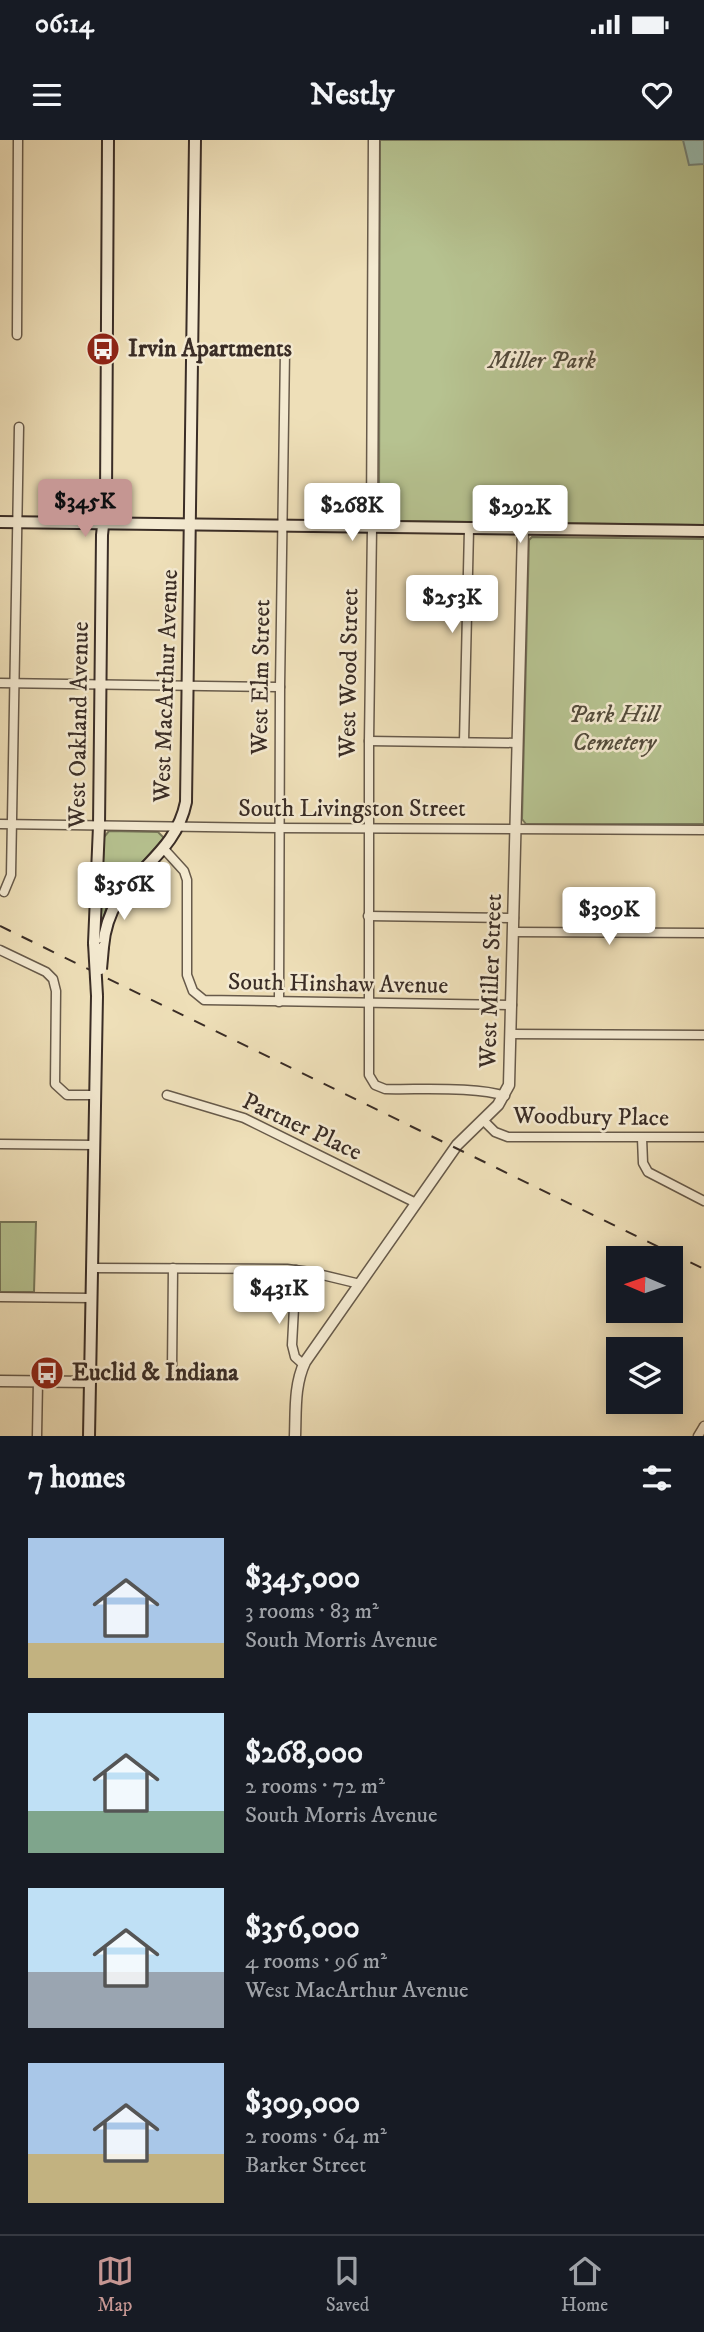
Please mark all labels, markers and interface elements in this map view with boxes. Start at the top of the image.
text: 06:14 [35,8,94,41]
text: Nestly [310,75,394,115]
icon: menu [28,76,66,114]
icon: heart [638,76,676,114]
bus stop icon: Irvin Apartments [84,330,122,368]
place label: Irvin Apartments [128,334,292,364]
park label: Miller Park [486,346,596,376]
pin: $345K [36,480,134,539]
pin: $268K [303,484,401,543]
pin: $292K [471,486,569,545]
text: $345K [54,487,116,516]
text: $268K [320,491,384,520]
text: $292K [489,493,551,522]
street label: West MacArthur Avenue [147,569,185,804]
pin: $253K [403,575,501,635]
text: $253K [422,583,482,612]
street label: West Wood Street [333,588,365,759]
street label: West Elm Street [245,599,277,756]
street label: West Oakland Avenue [62,621,96,830]
park label: Park Hill Cemetery [569,700,662,758]
street label: South Livingston Street [238,794,466,824]
pin: $356K [75,862,173,922]
text: $356K [94,870,154,899]
pin: $309K [560,888,658,947]
street label: West Miller Street [473,893,509,1070]
text: $309K [578,895,640,924]
street label: South Hinshaw Avenue [227,967,449,1001]
street label: Partner Place [237,1086,367,1168]
street label: Woodbury Place [512,1101,669,1133]
north arrow [606,1246,682,1323]
map controls [606,1246,683,1414]
pin: $431K [230,1266,328,1326]
text: $431K [250,1274,308,1303]
button: layers [606,1337,683,1414]
bus stop icon: Euclid & Indiana [28,1354,66,1392]
place label: Euclid & Indiana [72,1358,239,1388]
icon: filters [638,1459,676,1497]
text: 7 homes [28,1460,125,1497]
text: $345,000 [245,1560,360,1597]
icon: home [84,1566,168,1650]
text: 3 rooms · 83 m² [245,1597,379,1626]
text: South Morris Avenue [245,1626,437,1655]
text: $268,000 [245,1735,363,1772]
icon: home [84,1741,168,1825]
text: 2 rooms · 72 m² [245,1772,385,1801]
text: South Morris Avenue [245,1801,437,1830]
text: $356,000 [245,1910,360,1947]
icon: home [84,1916,168,2000]
text: 4 rooms · 96 m² [245,1947,387,1976]
text: West MacArthur Avenue [245,1976,469,2005]
text: $309,000 [245,2085,360,2122]
icon: home [84,2091,168,2175]
text: 2 rooms · 64 m² [245,2122,387,2151]
text: Barker Street [245,2151,366,2180]
tab: Map [96,2252,134,2317]
tab: Saved [326,2252,369,2317]
tab: Home [561,2252,608,2317]

